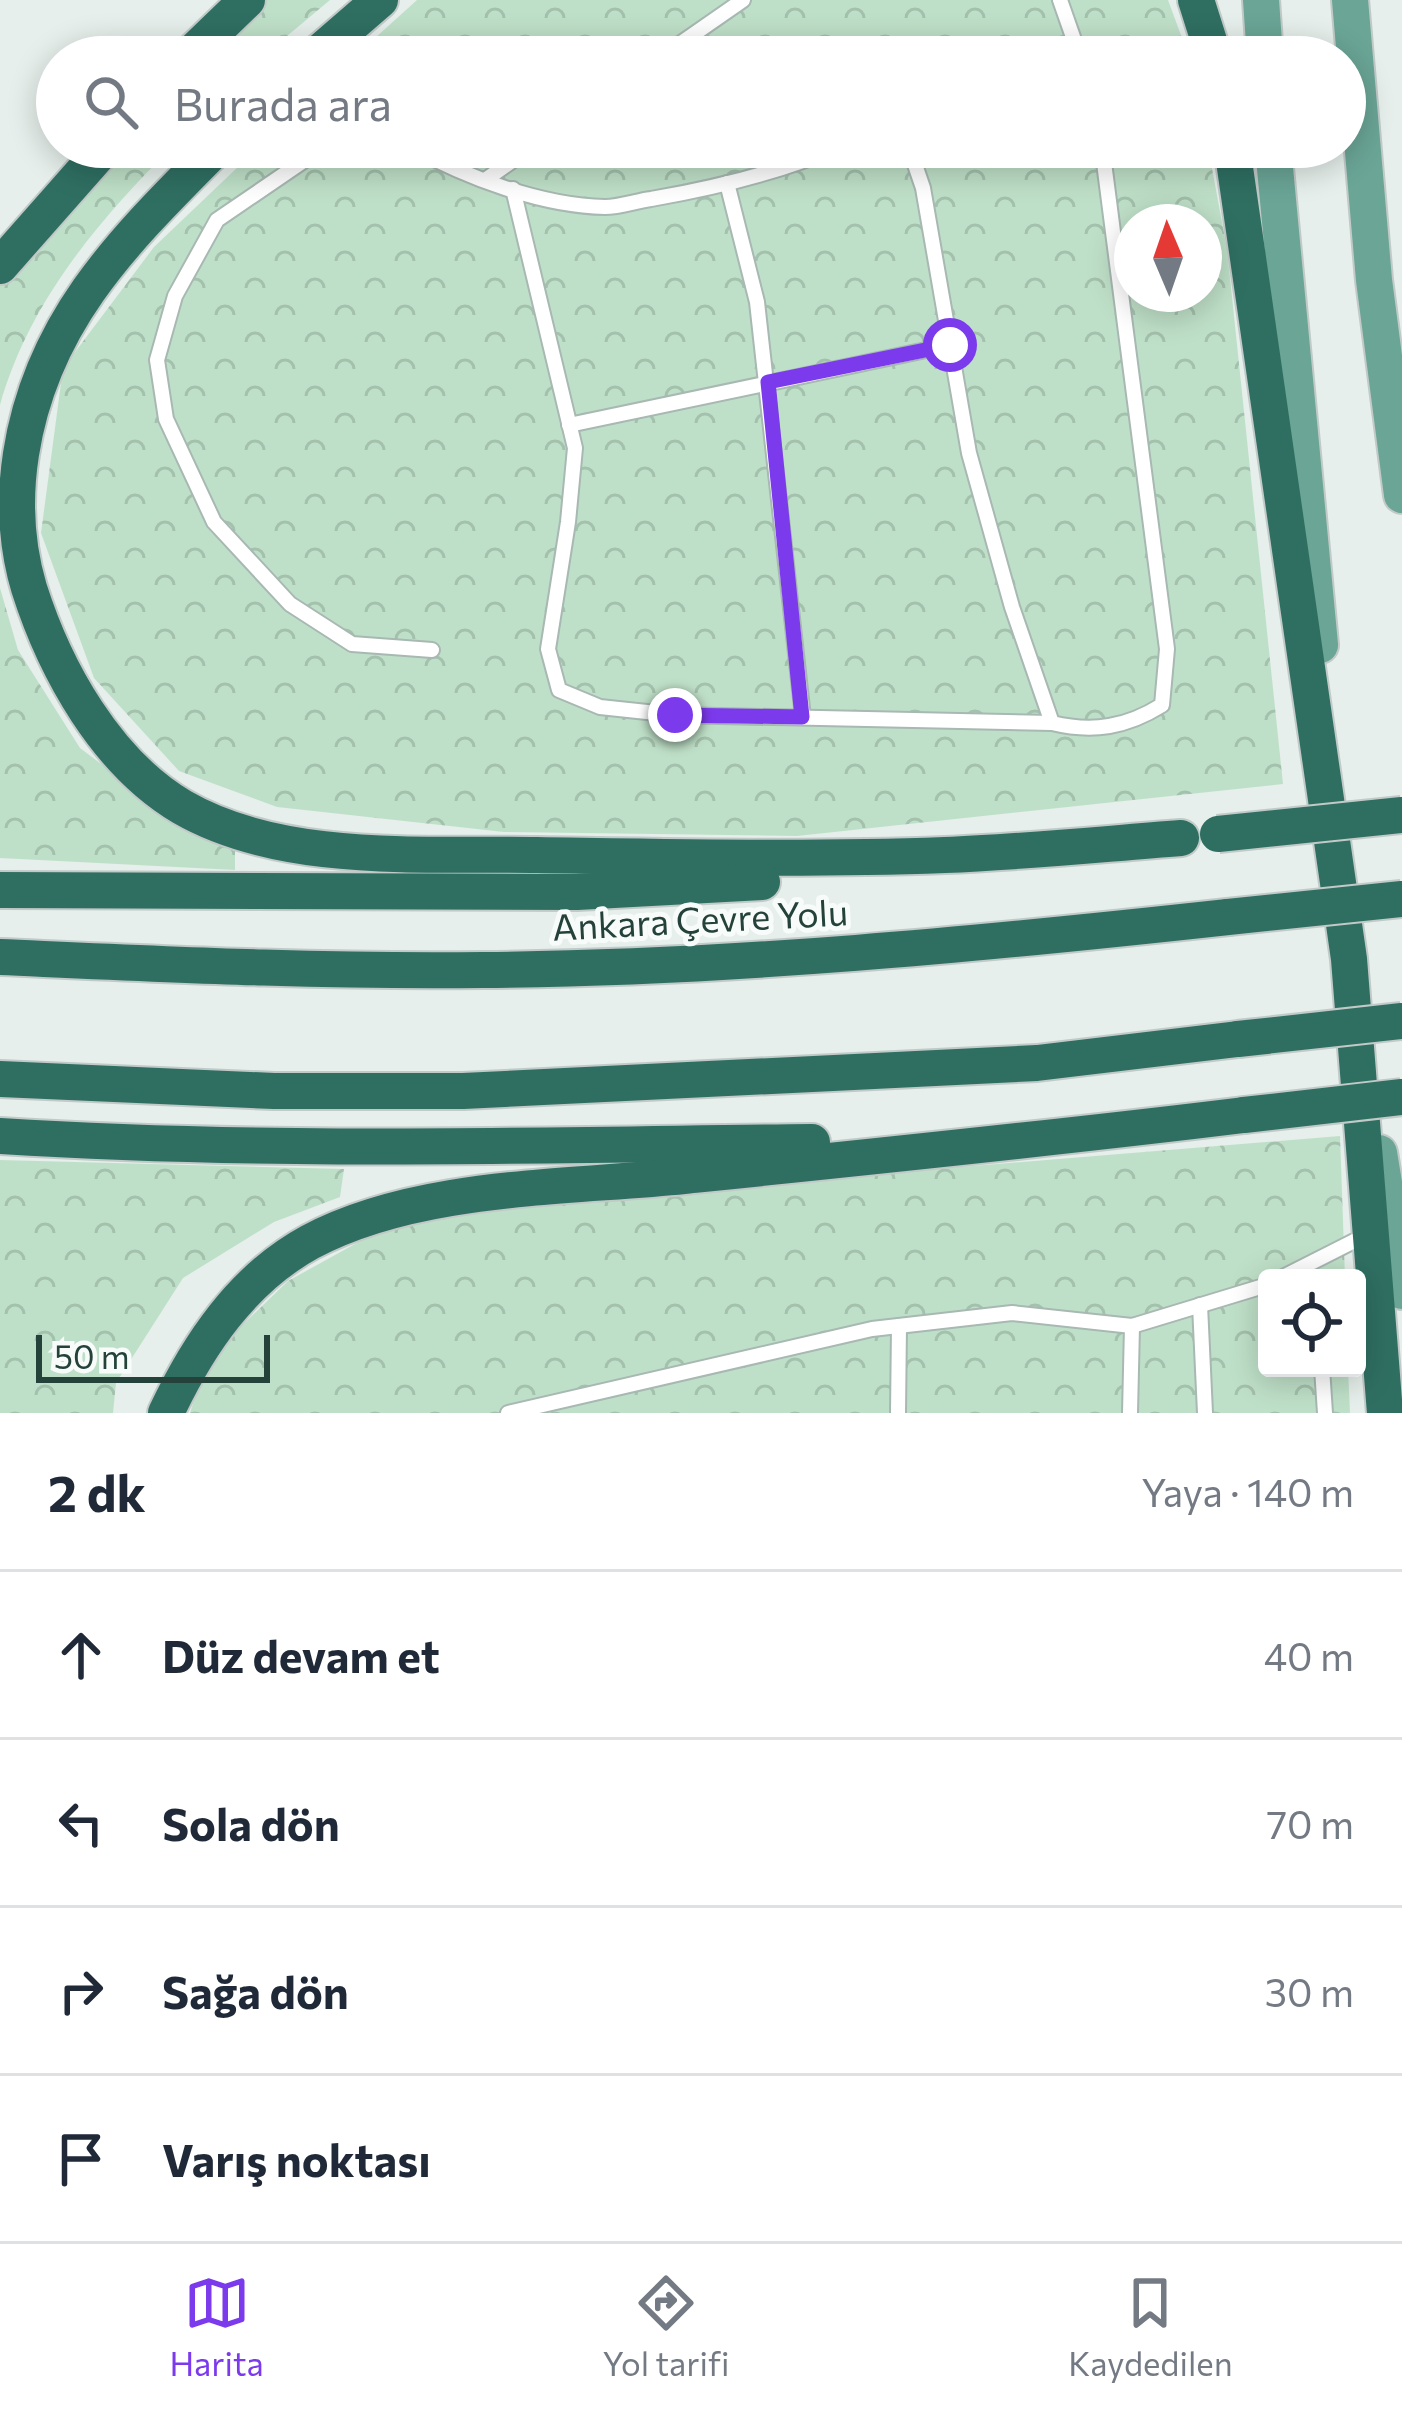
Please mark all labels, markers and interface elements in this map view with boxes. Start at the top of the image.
search box [36,36,1366,168]
icon: search [78,69,144,135]
text: Burada ara [174,75,392,130]
north arrow [1114,204,1222,312]
route start [923,318,977,372]
route end [648,688,702,742]
street label: Ankara Çevre Yolu [551,888,849,948]
map controls [1258,1269,1366,1377]
button: locate [1258,1269,1366,1377]
scale bar [36,1329,270,1382]
text: 50 m [54,1335,130,1376]
text: 2 dk [48,1460,146,1523]
text: Yaya · 140 m [1141,1467,1354,1515]
icon: ahead [48,1622,114,1688]
text: Düz devam et [162,1627,440,1682]
text: 40 m [1264,1631,1354,1679]
icon: left [48,1790,114,1856]
text: Sola dön [162,1795,340,1850]
text: 70 m [1267,1799,1354,1847]
icon: right [48,1958,114,2024]
text: Sağa dön [162,1963,349,2018]
text: 30 m [1265,1967,1354,2015]
icon: arrive [48,2126,114,2192]
text: Varış noktası [162,2131,431,2186]
tab: Harita [169,2270,264,2383]
tab: Yol tarifi [603,2270,729,2383]
tab: Kaydedilen [1068,2270,1233,2383]

